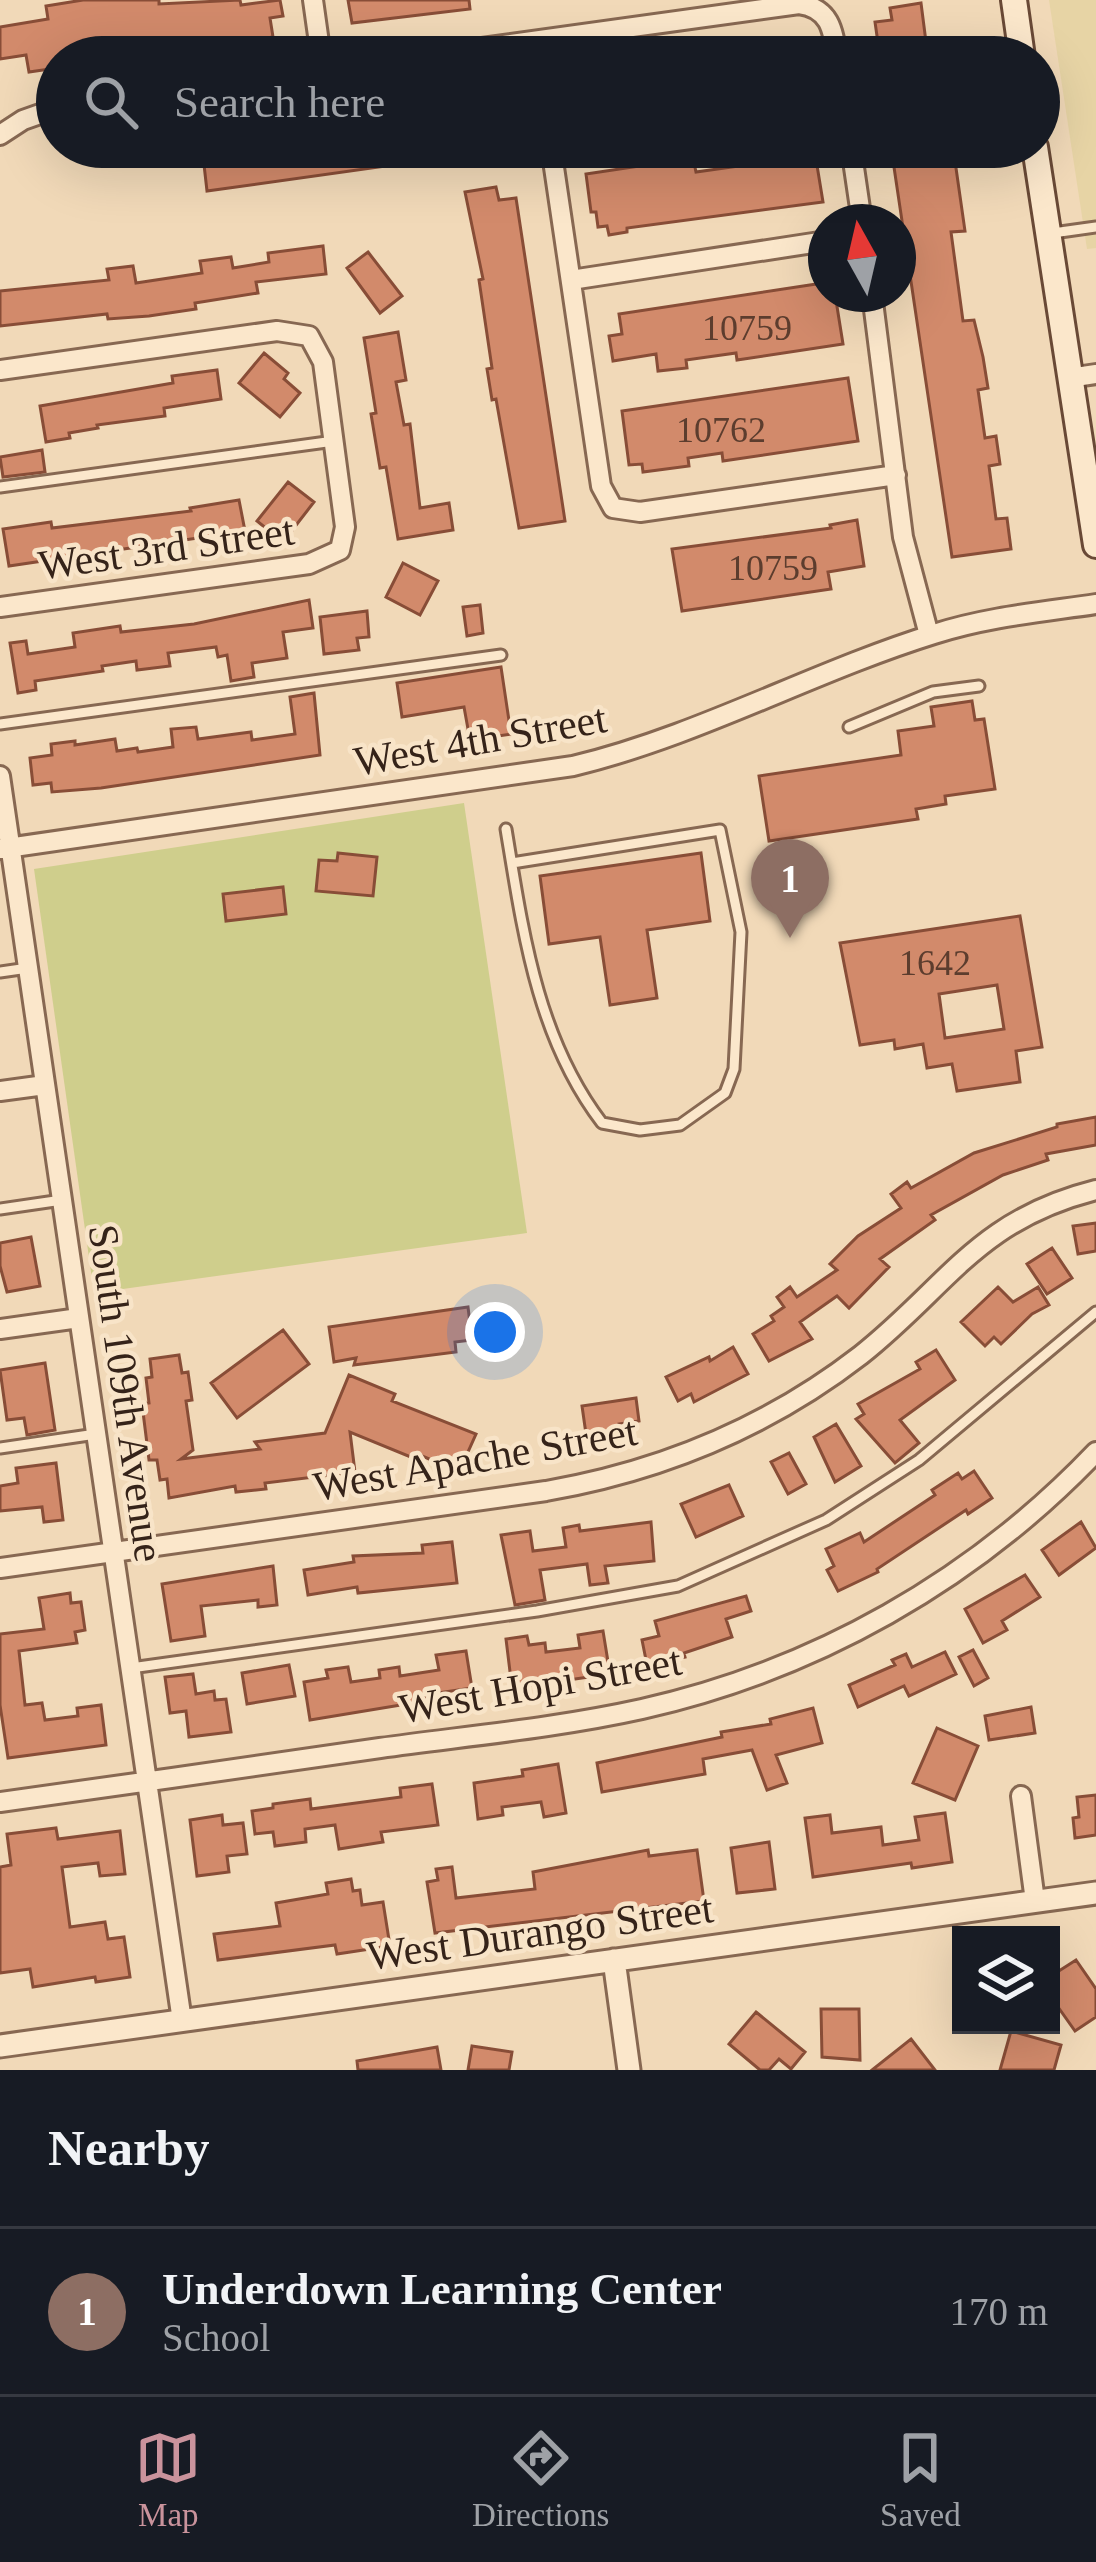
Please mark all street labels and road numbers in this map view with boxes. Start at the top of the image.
street label: West 3rd Street [35,507,297,589]
street label: West 4th Street [350,695,610,785]
street label: South 109th Avenue [80,1222,172,1565]
street label: West Apache Street [310,1408,641,1510]
street label: West Hopi Street [395,1637,685,1732]
street label: West Durango Street [364,1885,716,1979]

